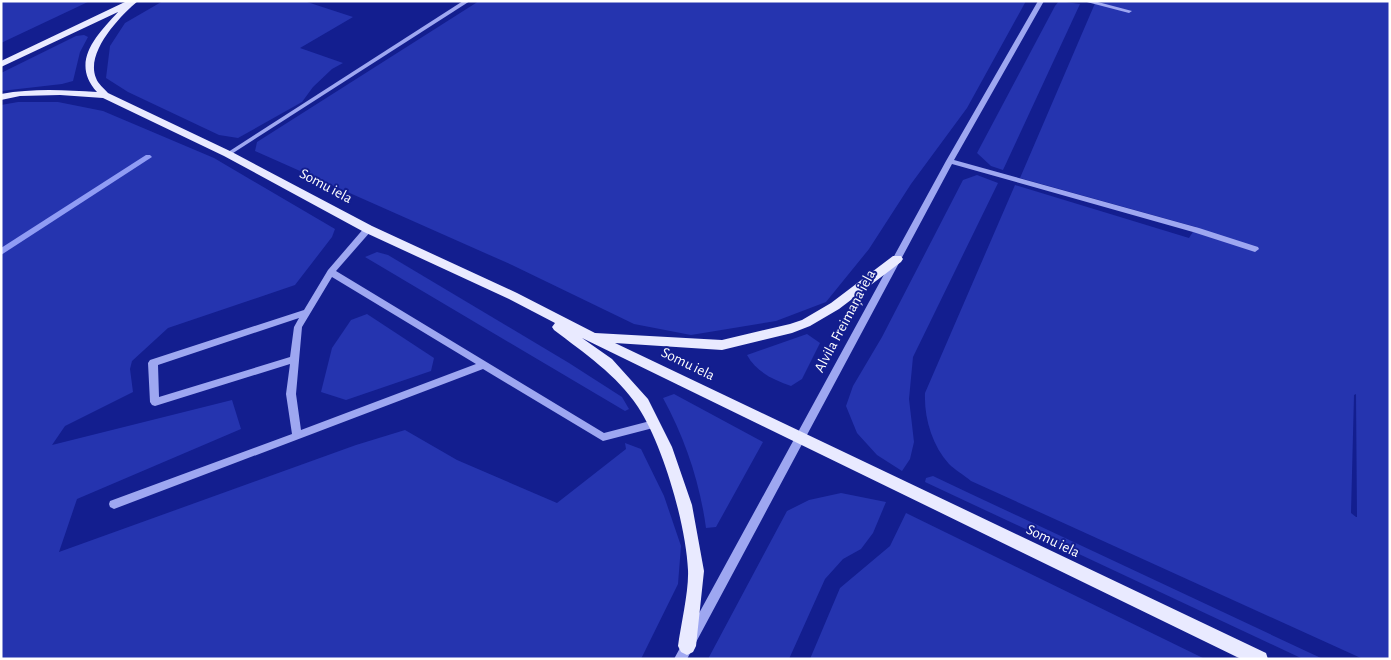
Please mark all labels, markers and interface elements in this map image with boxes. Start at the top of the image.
street label: Somu iela [297,166,355,206]
street label: Alvila Freimaņa iela [812,267,879,375]
street label: Somu iela [659,345,717,383]
street label: Somu iela [1024,522,1082,560]

